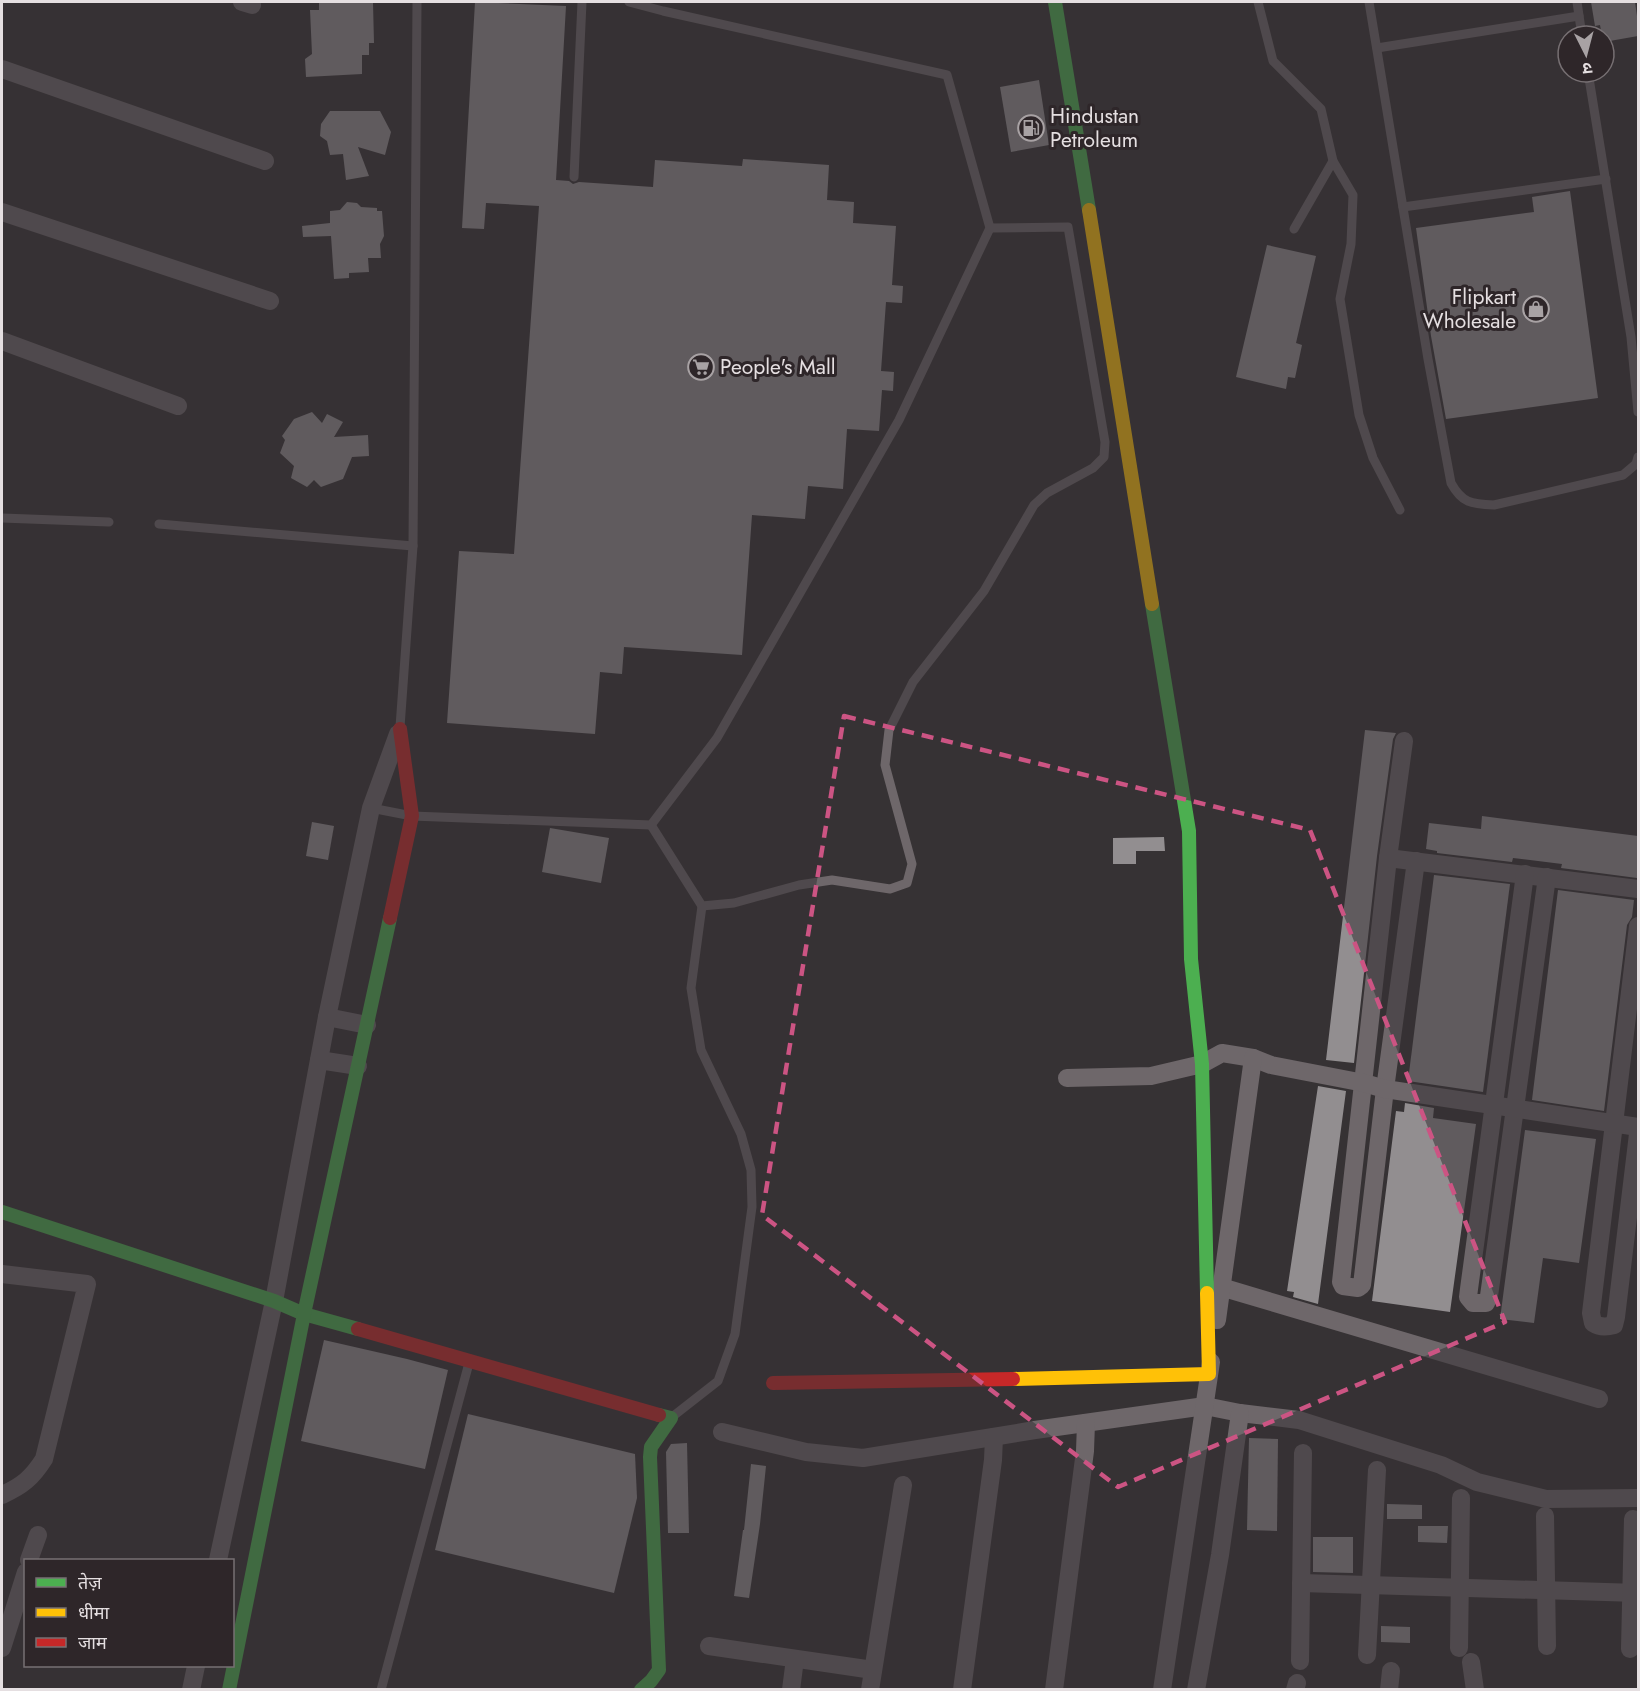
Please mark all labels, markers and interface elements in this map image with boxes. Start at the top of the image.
north arrow [1556,24,1616,84]
text: उ [1581,56,1593,80]
place label: Hindustan Petroleum [1050,101,1139,155]
fuel station icon: Hindustan Petroleum [1016,113,1046,143]
place label: Flipkart Wholesale [1423,282,1516,336]
shop icon: Flipkart Wholesale [1521,294,1551,324]
supermarket icon: People's Mall [686,352,716,382]
place label: People's Mall [720,352,836,382]
legend [24,1559,234,1667]
text: तेज़ [78,1570,102,1596]
text: धीमा [78,1600,109,1626]
text: जाम [78,1630,108,1656]

